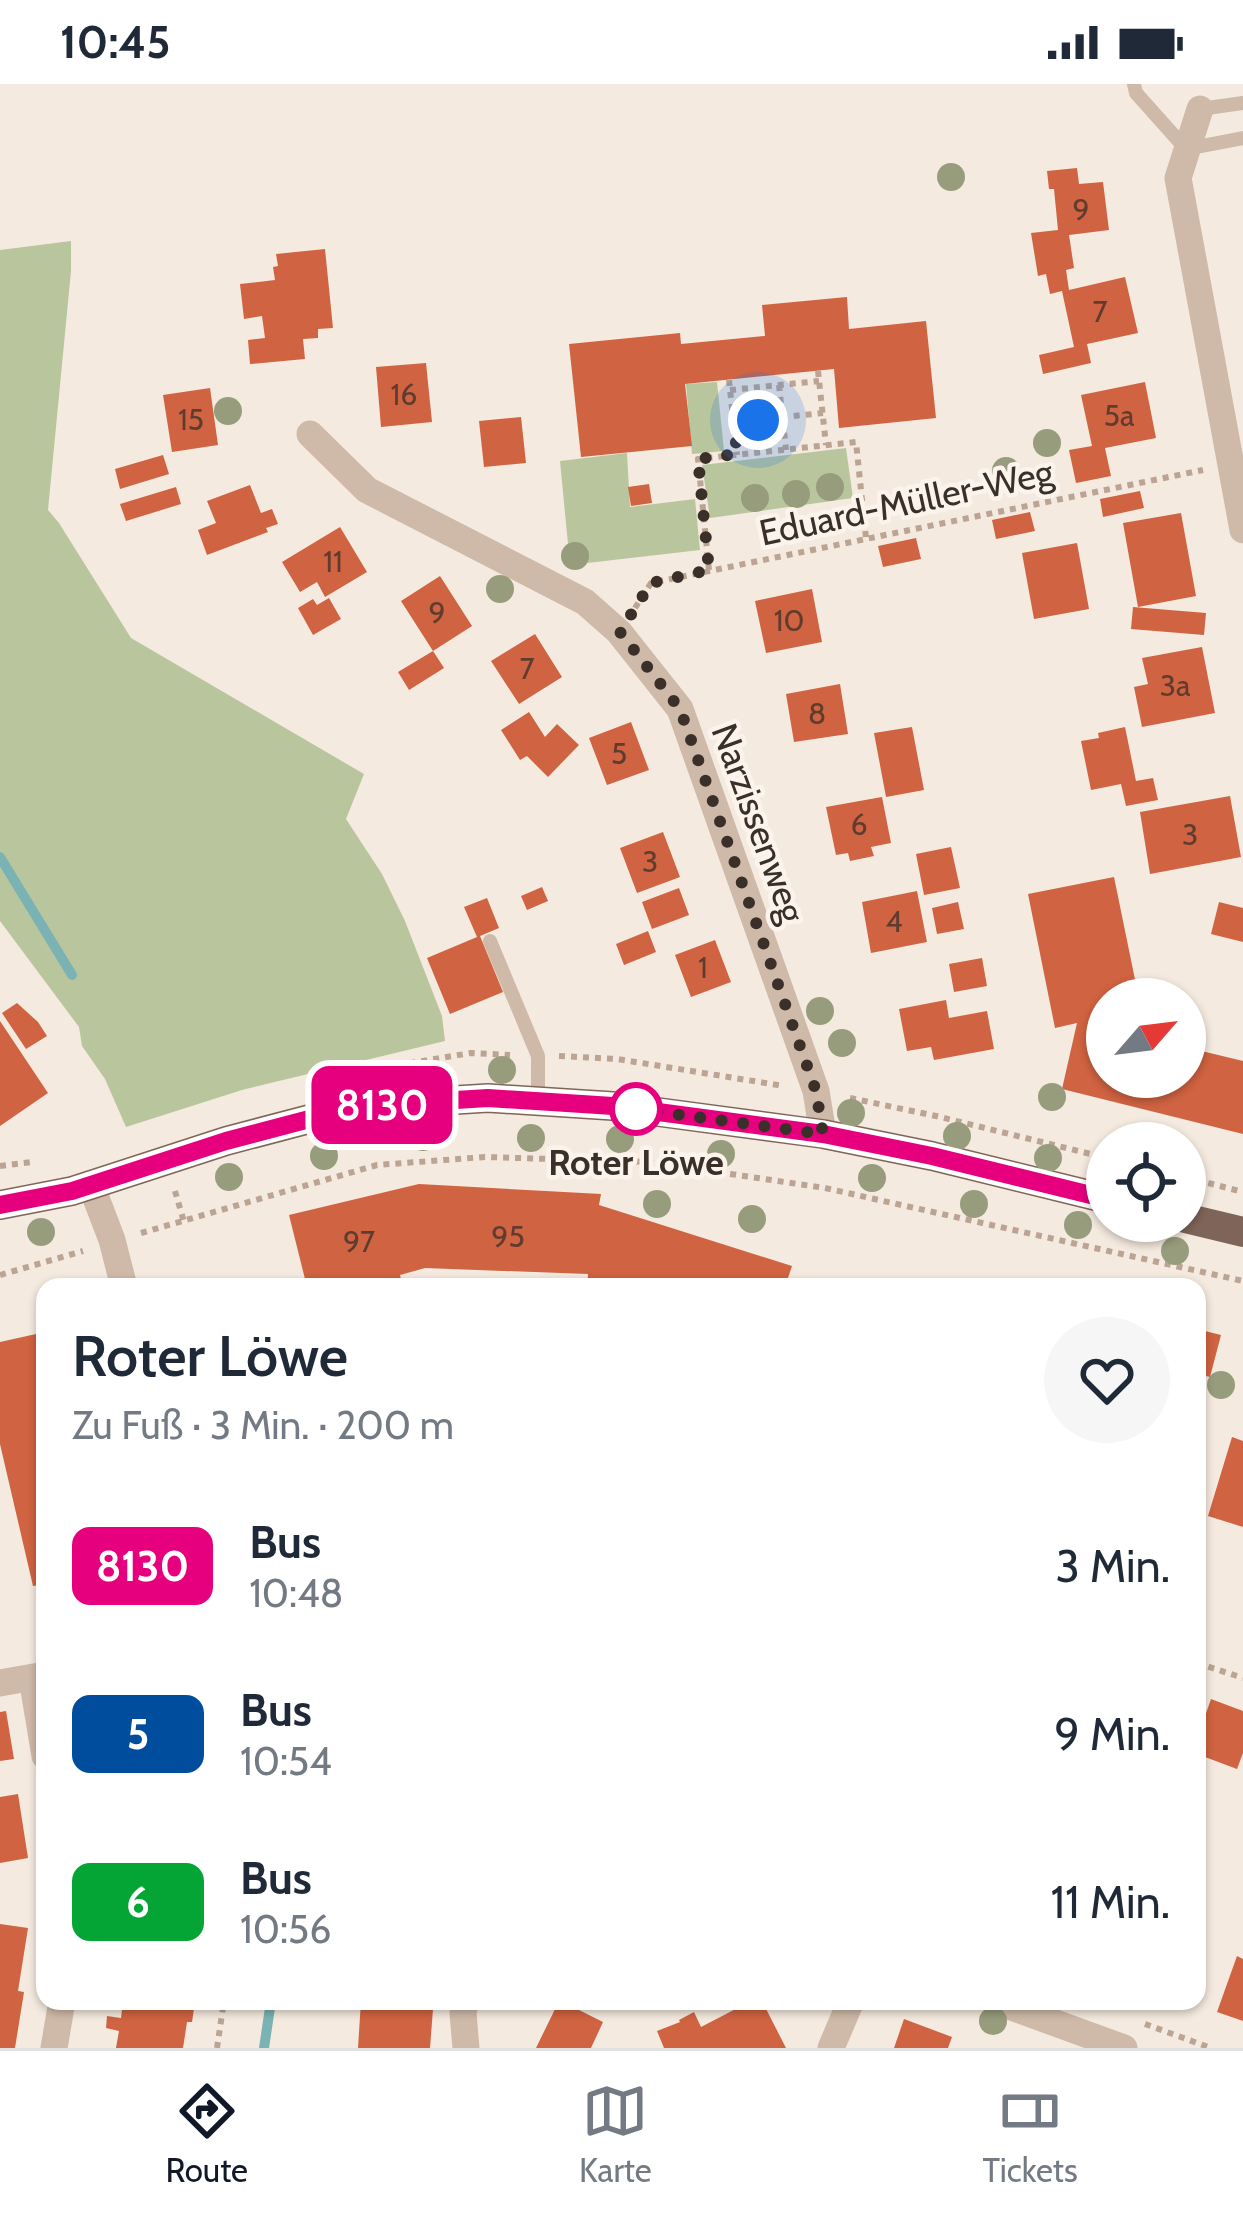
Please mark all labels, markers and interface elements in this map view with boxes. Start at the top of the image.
text: 10:45 [60,15,170,69]
house number: 9 [1072,191,1090,228]
house number: 7 [1092,293,1108,330]
house number: 16 [391,376,417,413]
your location [728,390,788,450]
house number: 5a [1104,397,1135,434]
house number: 15 [178,401,204,438]
street label: Eduard-Müller-Weg [755,449,1058,555]
house number: 11 [323,543,343,580]
house number: 9 [428,594,446,631]
house number: 10 [774,602,804,639]
house number: 7 [519,650,535,687]
house number: 3a [1160,667,1191,704]
house number: 8 [808,695,826,732]
street label: Narzissenweg [703,717,816,930]
house number: 5 [611,735,627,772]
house number: 6 [850,806,868,843]
house number: 3 [1182,816,1198,853]
house number: 3 [642,843,658,880]
house number: 4 [885,903,903,940]
house number: 1 [698,949,708,986]
north arrow [1086,978,1206,1098]
map controls [1086,978,1206,1242]
line badge: 8130 [298,1066,466,1144]
text: 8130 [335,1079,429,1131]
marker: Roter Löwe [611,1084,661,1134]
button: locate [1086,1122,1206,1242]
place label: Roter Löwe [548,1140,724,1184]
house number: 95 [491,1218,525,1255]
house number: 97 [343,1223,375,1260]
button: heart [1044,1317,1170,1443]
text: Roter Löwe [72,1321,348,1390]
text: Zu Fuß · 3 Min. · 200 m [72,1401,454,1449]
text: Bus [249,1515,321,1569]
text: 3 Min. [1055,1539,1170,1593]
text: 8130 [96,1540,189,1592]
text: 10:48 [249,1569,343,1617]
text: Bus [240,1683,312,1737]
text: 9 Min. [1054,1707,1170,1761]
text: 5 [127,1708,149,1760]
text: 10:54 [240,1737,332,1785]
text: Bus [240,1851,312,1905]
text: 11 Min. [1050,1875,1170,1929]
text: 6 [126,1876,150,1928]
text: 10:56 [240,1905,331,1953]
tab: Route [165,2078,248,2190]
tab: Karte [579,2078,652,2190]
tab: Tickets [983,2078,1078,2190]

